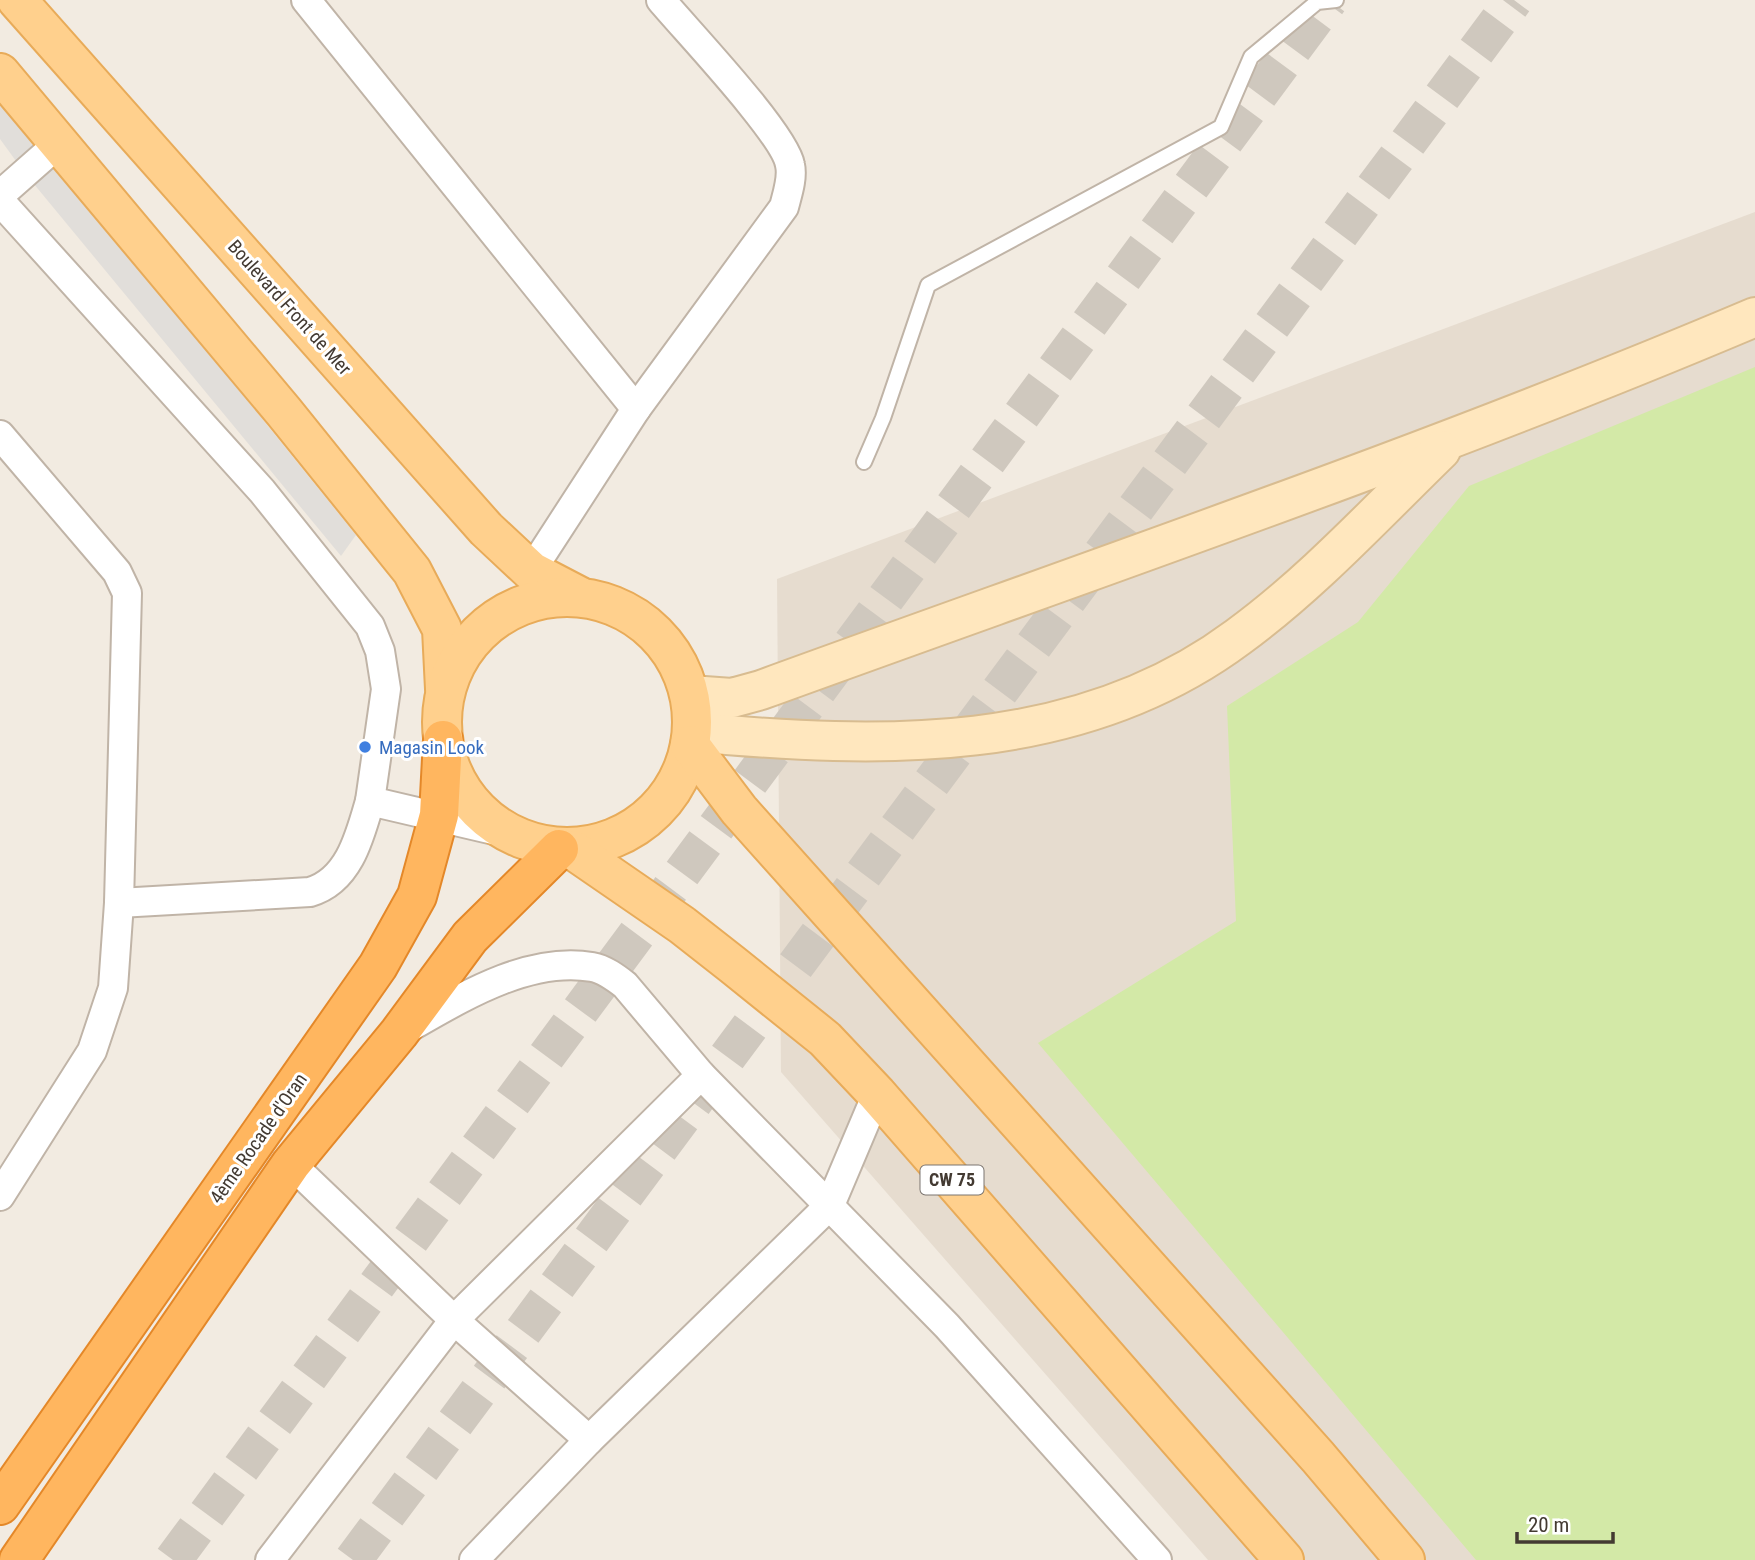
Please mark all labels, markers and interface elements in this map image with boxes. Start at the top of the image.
street label: Boulevard Front de Mer [223,235,356,380]
place label: Magasin Look [379,736,485,759]
marker: Magasin Look [357,739,373,755]
street label: 4ème Rocade d'Oran [205,1069,312,1208]
road number: CW 75 [920,1166,984,1195]
scale bar [1517,1500,1613,1544]
text: 20 m [1528,1513,1569,1537]

